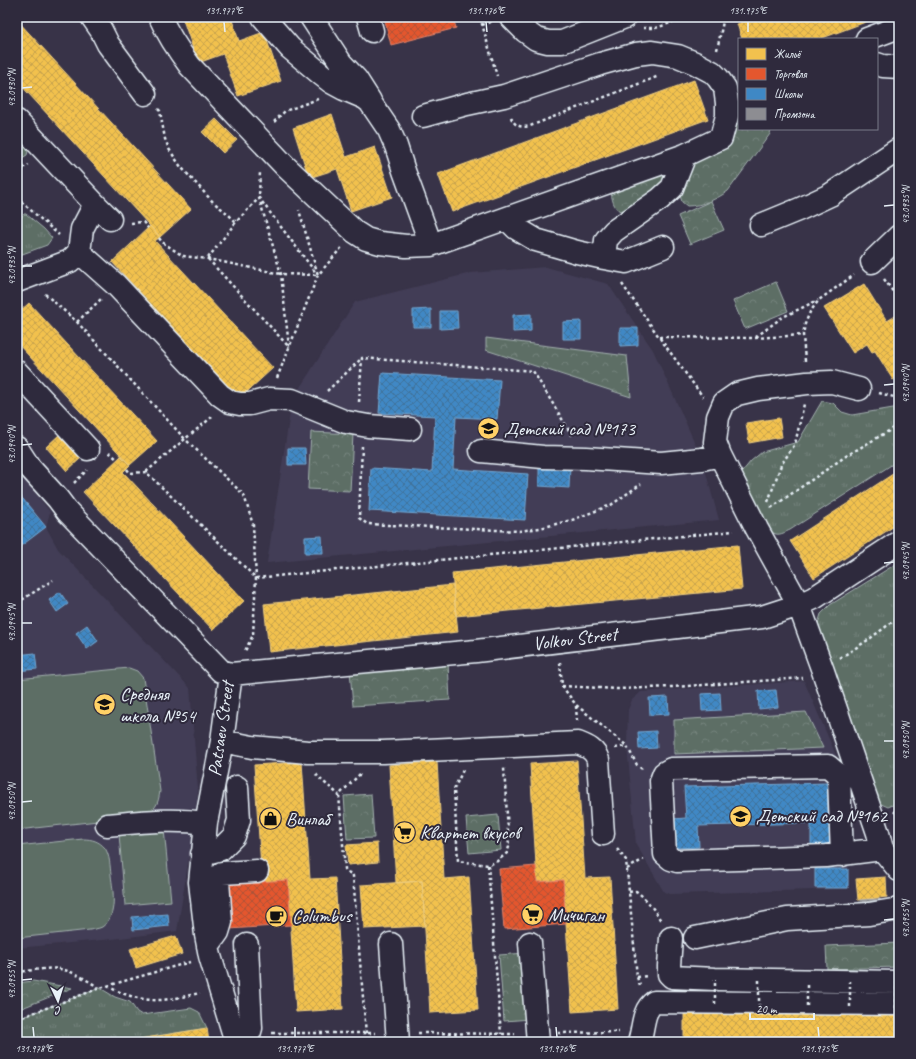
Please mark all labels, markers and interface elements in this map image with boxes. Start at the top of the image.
text: 131.977°E [205,4,244,17]
text: 131.976°E [467,4,506,17]
text: 131.975°E [729,4,768,17]
legend [738,38,878,130]
text: Жильё [774,46,802,62]
text: Торговля [774,66,807,82]
text: 43.0930°N [5,67,18,107]
text: Школы [774,86,804,102]
text: Промзона [774,106,816,122]
text: 43.0935°N [899,184,912,224]
text: 43.0935°N [5,245,18,285]
text: 43.0940°N [899,363,912,403]
school or university icon: Детский сад №173 [475,416,501,442]
place label: Детский сад №173 [504,417,637,441]
text: 43.0940°N [5,424,18,464]
text: 43.0945°N [899,541,912,581]
text: 43.0945°N [5,602,18,642]
street label: Volkov Street [532,622,621,656]
street label: Patsaev Street [202,678,240,778]
place label: Средняя школа №54 [120,682,198,728]
school or university icon: Средняя школа №54 [91,692,117,718]
text: 43.0950°N [899,720,912,760]
text: 43.0950°N [5,781,18,821]
school or university icon: Детский сад №162 [728,803,754,829]
place label: Детский сад №162 [756,804,889,828]
shop icon: Винлаб [257,806,283,832]
place label: Винлаб [286,807,334,831]
supermarket icon: Квартет вкусов [391,820,417,846]
place label: Квартет вкусов [420,821,523,845]
text: 43.0955°N [899,898,912,938]
supermarket icon: Мичиган [519,902,545,928]
cafe icon: Columbus [263,903,289,929]
place label: Мичиган [548,903,605,927]
place label: Columbus [292,904,354,928]
text: 43.0955°N [5,959,18,999]
north arrow [38,981,78,1021]
scale bar [750,995,814,1021]
text: 20 m [756,1001,778,1017]
text: С [54,1004,62,1018]
text: 131.978°E [15,1042,54,1055]
text: 131.977°E [276,1042,315,1055]
text: 131.976°E [538,1042,577,1055]
text: 131.975°E [800,1042,839,1055]

